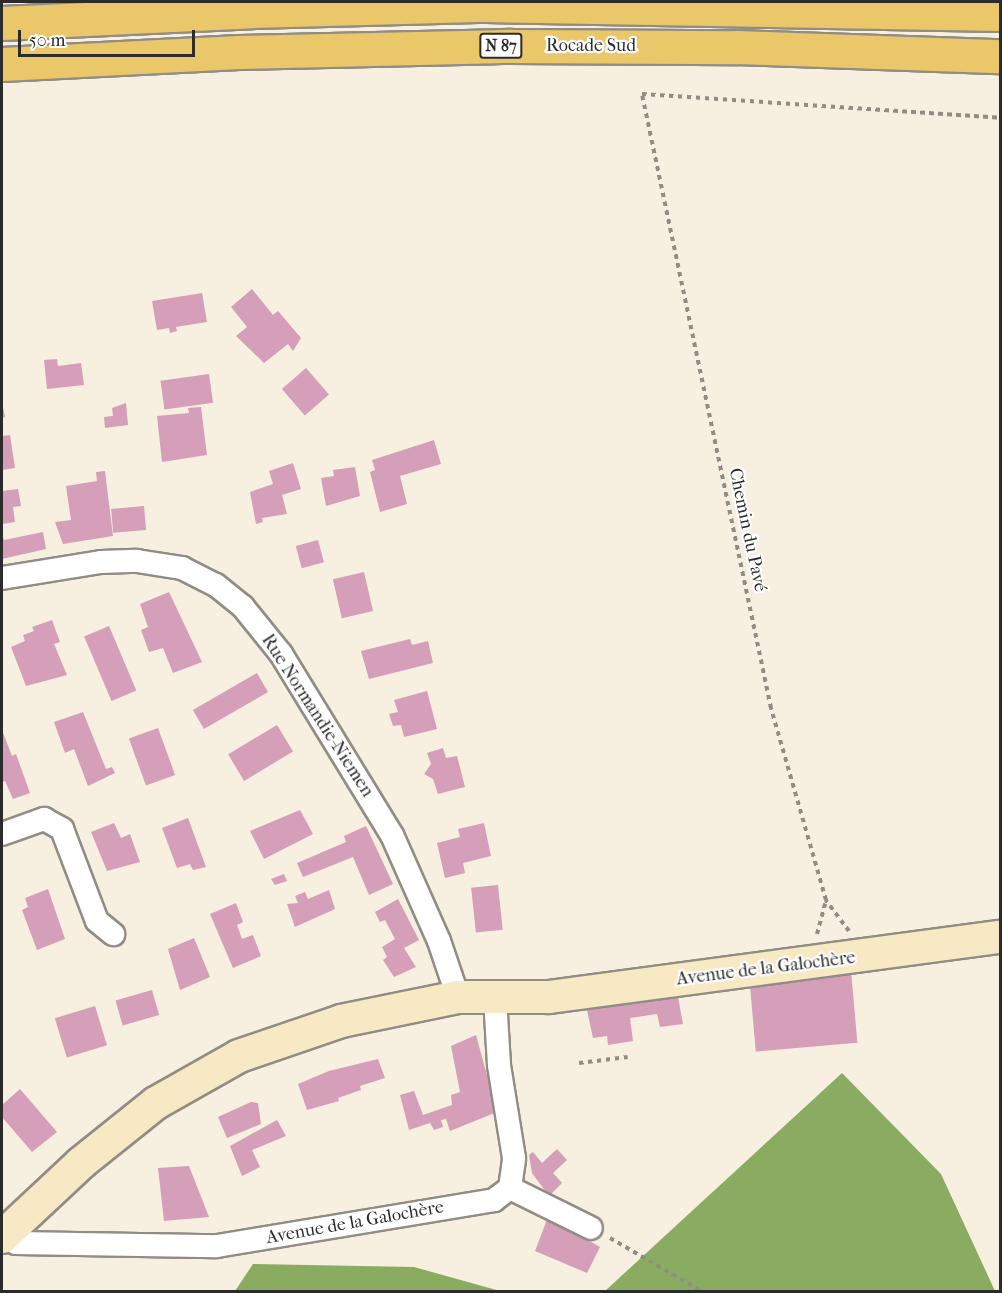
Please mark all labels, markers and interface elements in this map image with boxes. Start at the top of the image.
scale bar [21,18,198,56]
text: 50 m [29,30,65,51]
road number: N 87 [478,33,524,59]
street label: Rocade Sud [546,35,636,57]
street label: Chemin du Pavé [723,466,771,594]
street label: Rue Normandie-Niemen [256,631,378,801]
street label: Avenue de la Galochère [675,947,857,991]
street label: Avenue de la Galochère [265,1197,445,1249]

